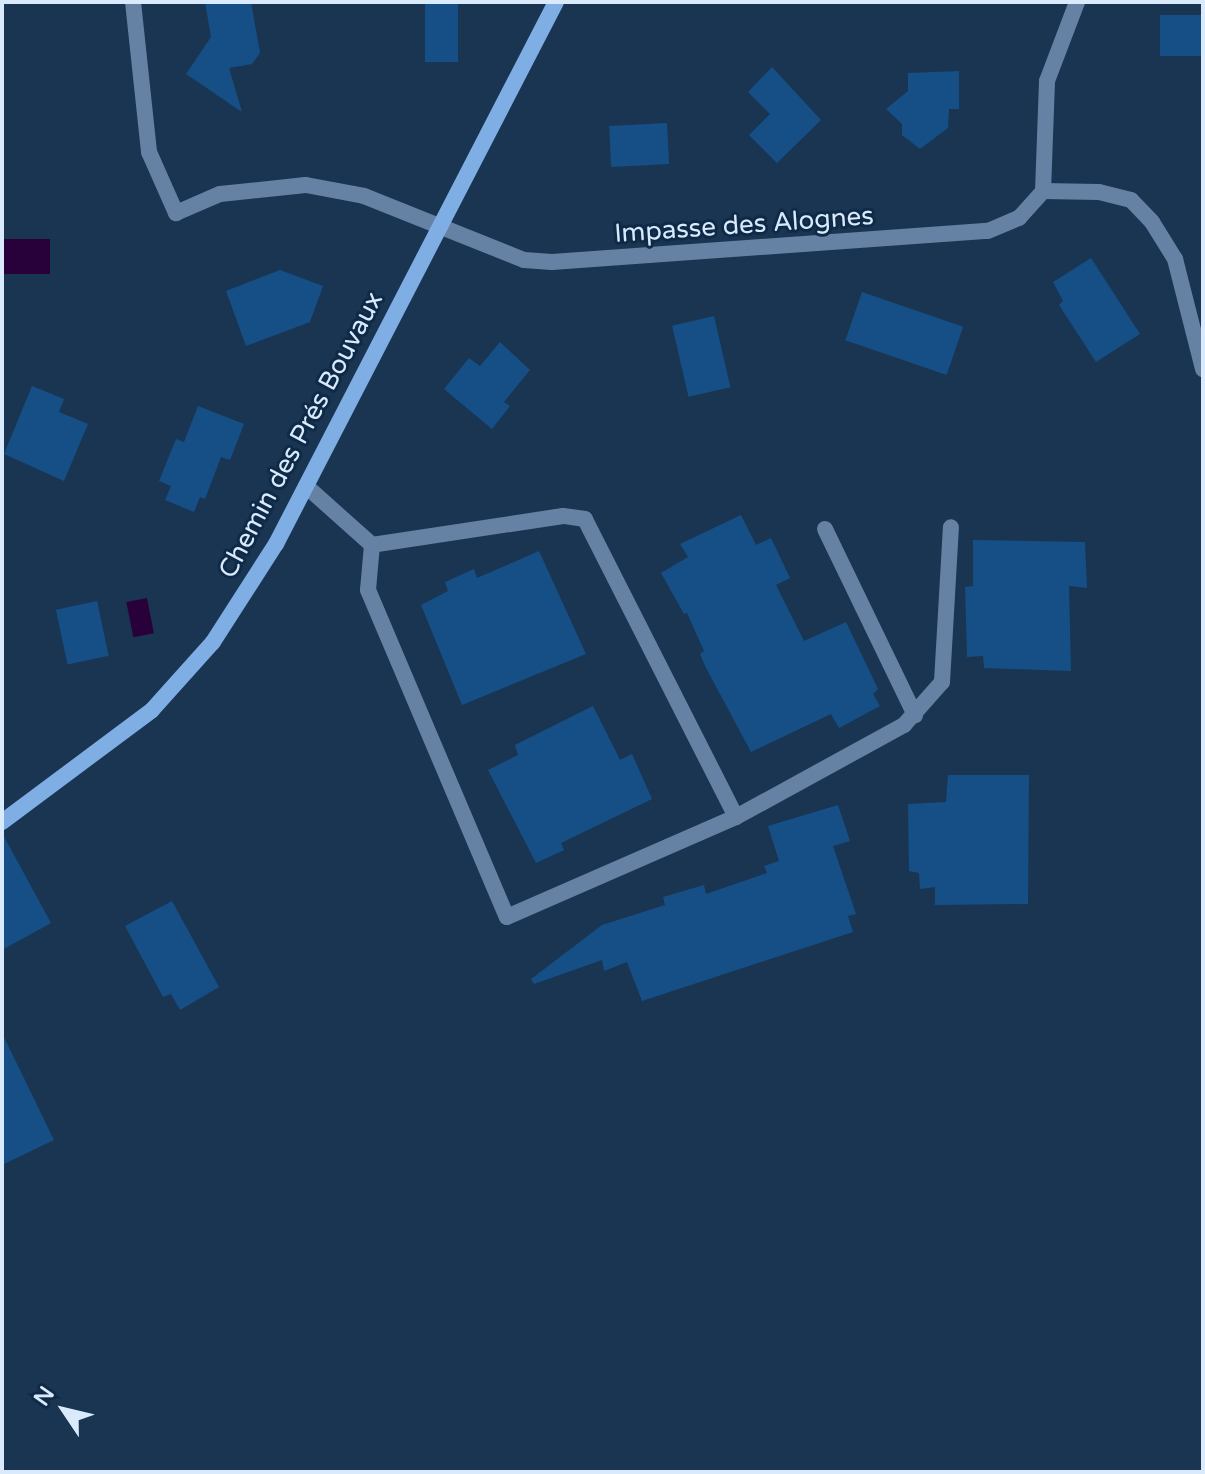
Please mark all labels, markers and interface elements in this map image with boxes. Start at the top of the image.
street label: Impasse des Alognes [613,200,875,250]
street label: Chemin des Prés Bouvaux [212,286,390,584]
north arrow [24,1370,104,1450]
text: N [29,1382,60,1411]

